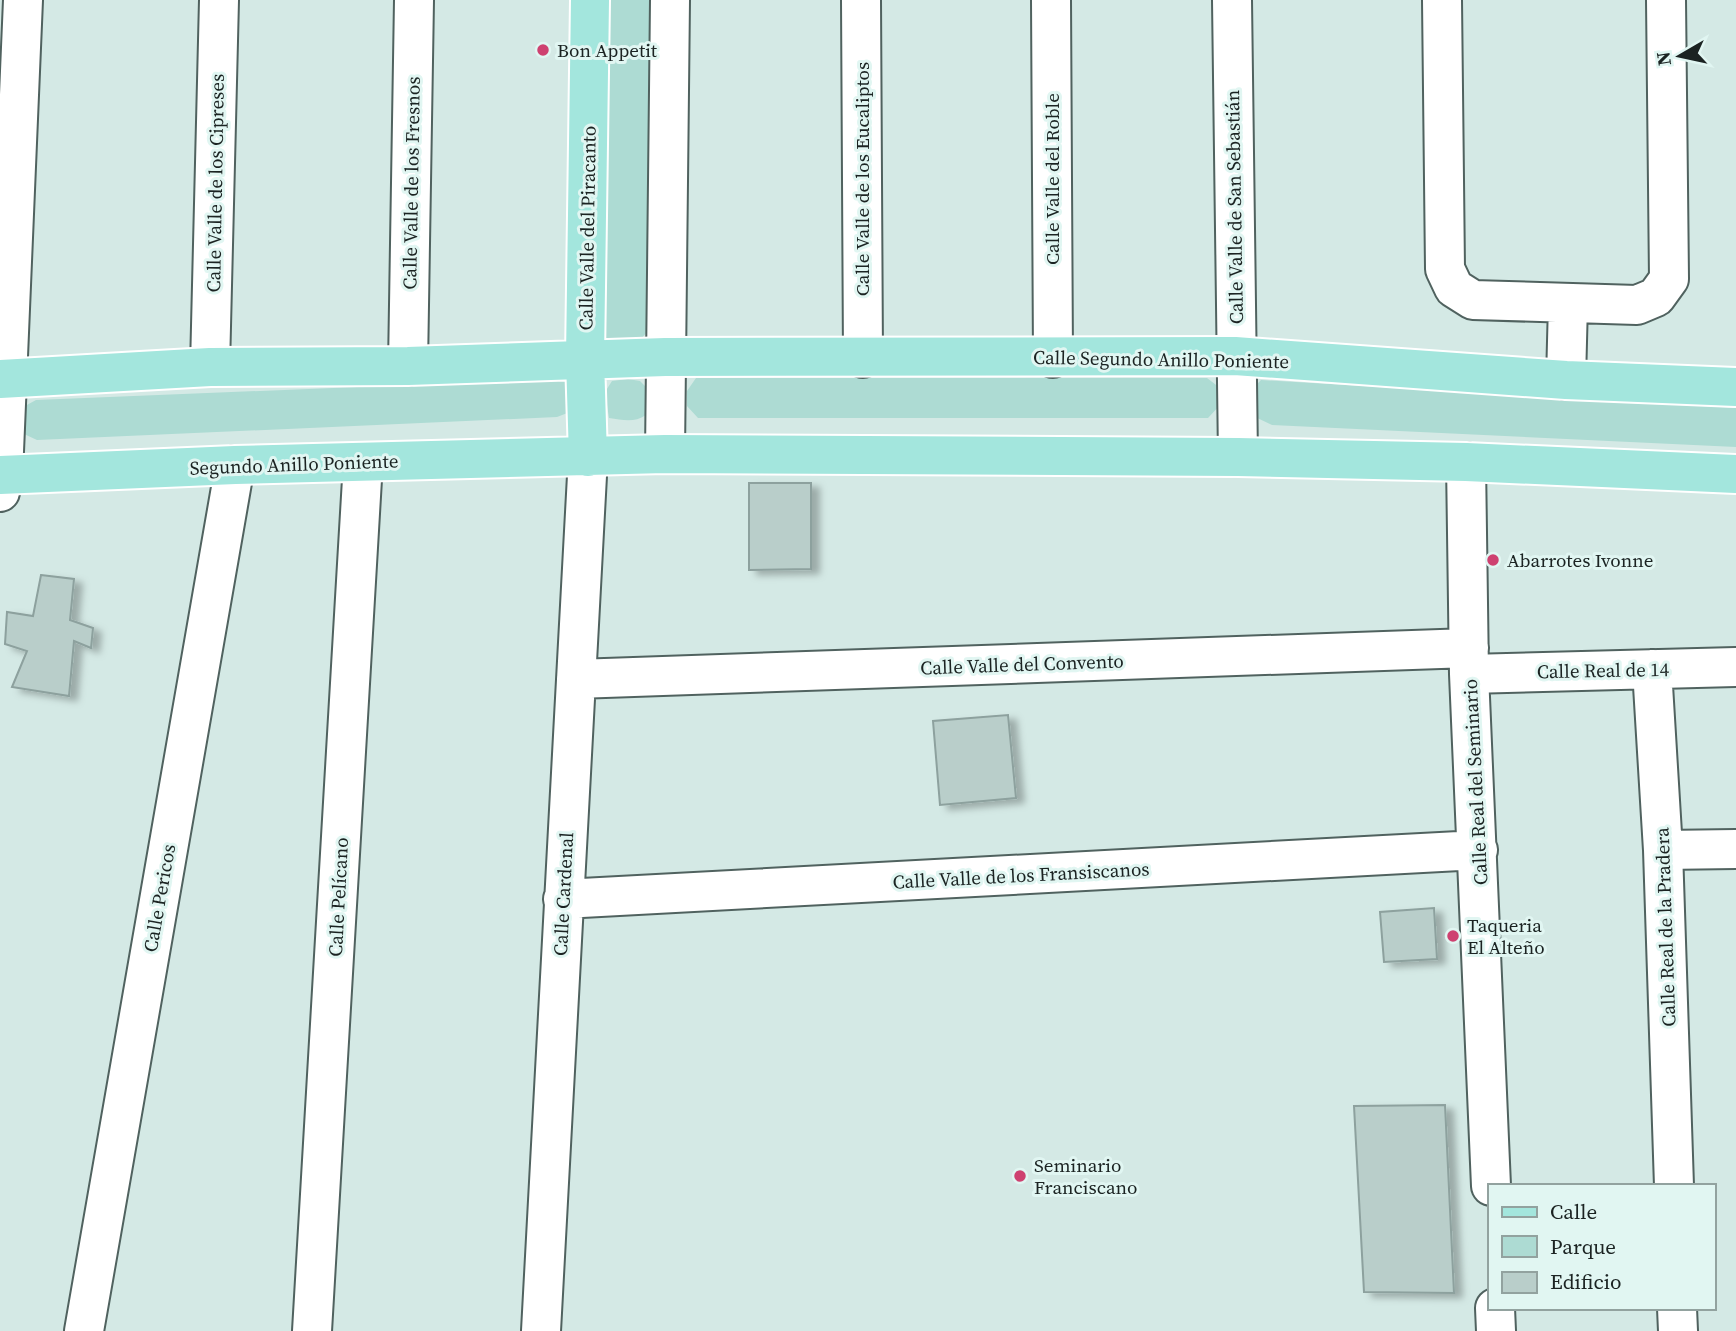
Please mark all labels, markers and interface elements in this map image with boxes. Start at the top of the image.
north arrow [1645,21,1715,91]
place label: Bon Appetit [557,37,658,63]
marker: Bon Appetit [535,42,551,58]
text: N [1649,50,1677,68]
street label: Calle Valle de los Eucaliptos [849,62,875,296]
street label: Calle Valle de los Cipreses [200,73,230,293]
street label: Calle Valle de los Fresnos [396,76,426,290]
street label: Calle Valle de San Sebastián [1219,90,1249,324]
street label: Calle Valle del Roble [1039,93,1065,265]
street label: Calle Valle del Piracanto [572,125,602,331]
street label: Calle Segundo Anillo Poniente [1033,344,1289,374]
street label: Segundo Anillo Poniente [189,447,399,481]
place label: Abarrotes Ivonne [1507,547,1653,573]
marker: Abarrotes Ivonne [1485,552,1501,568]
street label: Calle Valle del Convento [920,647,1124,681]
street label: Calle Real de 14 [1537,656,1670,684]
street label: Calle Real del Seminario [1457,678,1493,886]
street label: Calle Real de la Pradera [1649,827,1681,1027]
street label: Calle Cardenal [547,831,579,957]
street label: Calle Pelícano [322,837,354,957]
street label: Calle Pericos [137,842,181,954]
street label: Calle Valle de los Fransiscanos [892,855,1150,895]
place label: Taqueria El Alteño [1467,912,1545,960]
marker: Taqueria El Alteño [1445,928,1461,944]
place label: Seminario Franciscano [1034,1152,1138,1200]
marker: Seminario Franciscano [1012,1168,1028,1184]
legend [1488,1184,1715,1310]
text: Calle [1550,1197,1597,1226]
text: Parque [1550,1232,1616,1261]
text: Edificio [1550,1267,1622,1296]

